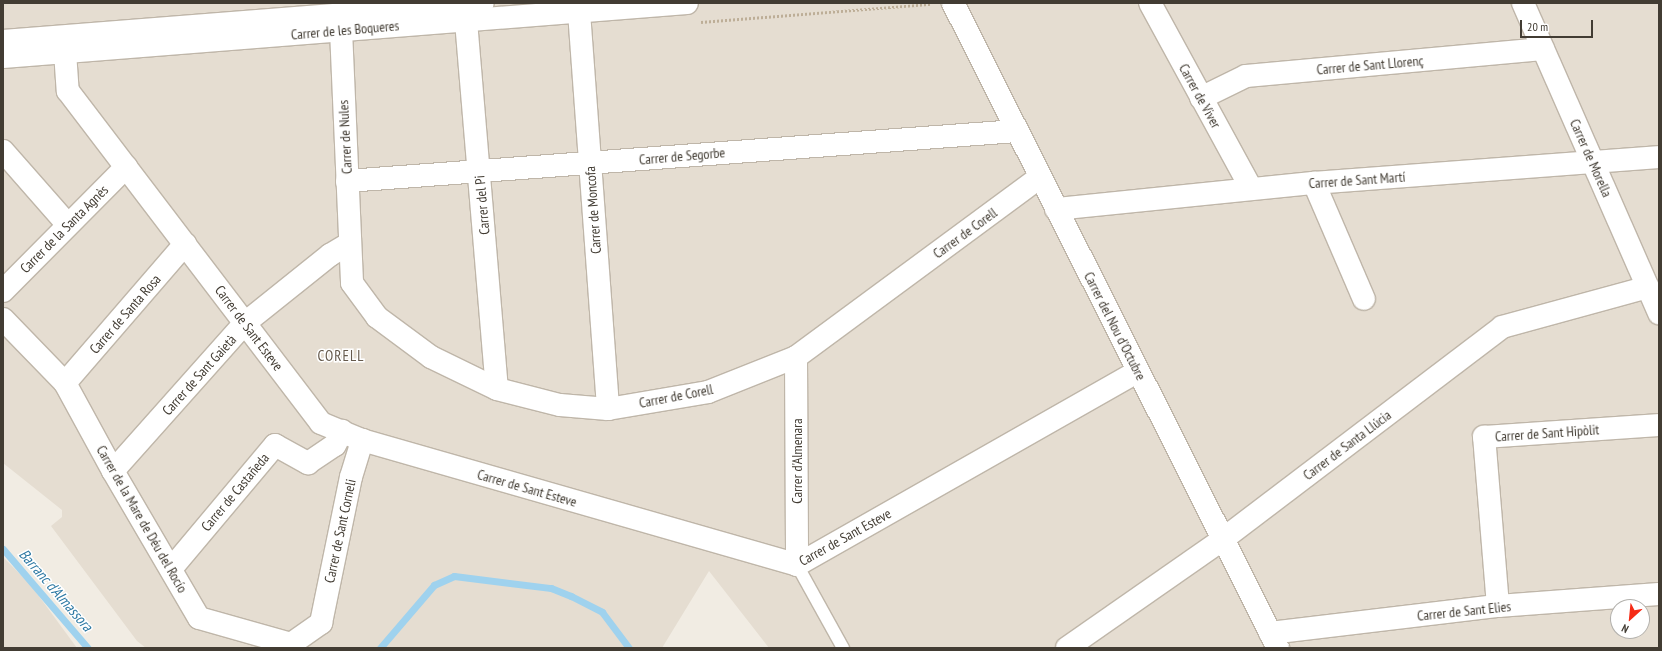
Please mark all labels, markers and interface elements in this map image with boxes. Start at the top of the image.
scale bar [1522,12,1595,38]
street label: Carrer de les Boqueres [290,17,400,43]
text: 20 m [1527,19,1548,34]
street label: Carrer de Sant Llorenç [1316,52,1424,78]
street label: Carrer de Viver [1175,61,1225,131]
street label: Carrer de Nules [335,99,355,175]
street label: Carrer de Morella [1566,116,1616,200]
street label: Carrer de Segorbe [638,144,726,168]
street label: Carrer de Moncofa [582,166,604,254]
street label: Carrer de Sant Martí [1308,168,1406,192]
street label: Carrer del Pi [471,175,493,235]
street label: Carrer de la Santa Agnès [16,181,112,277]
street label: Carrer de Corell [930,204,1000,262]
street label: Carrer del Nou d'Octubre [1080,269,1150,383]
street label: Carrer de Santa Rosa [86,271,164,357]
street label: Carrer de Sant Esteve [211,282,287,374]
street label: Carrer de Sant Gaietà [159,331,239,419]
district label: CORELL [318,347,364,365]
street label: Carrer de Corell [638,381,714,411]
street label: Carrer de Santa Llúcia [1300,406,1394,484]
street label: Carrer d'Almenara [789,418,805,504]
street label: Carrer de Sant Hipòlit [1494,421,1600,445]
street label: Carrer de la Mare de Déu del Rocío [93,442,191,596]
street label: Carrer de Castañeda [198,450,272,534]
street label: Carrer de Sant Esteve [475,466,579,510]
street label: Carrer de Sant Corneli [321,478,359,584]
street label: Carrer de Sant Esteve [796,505,894,569]
water label: Barranc d'Almassora [15,545,97,635]
street label: Carrer de Sant Elies [1416,598,1512,624]
north arrow [1610,599,1650,639]
text: N [1619,621,1631,636]

